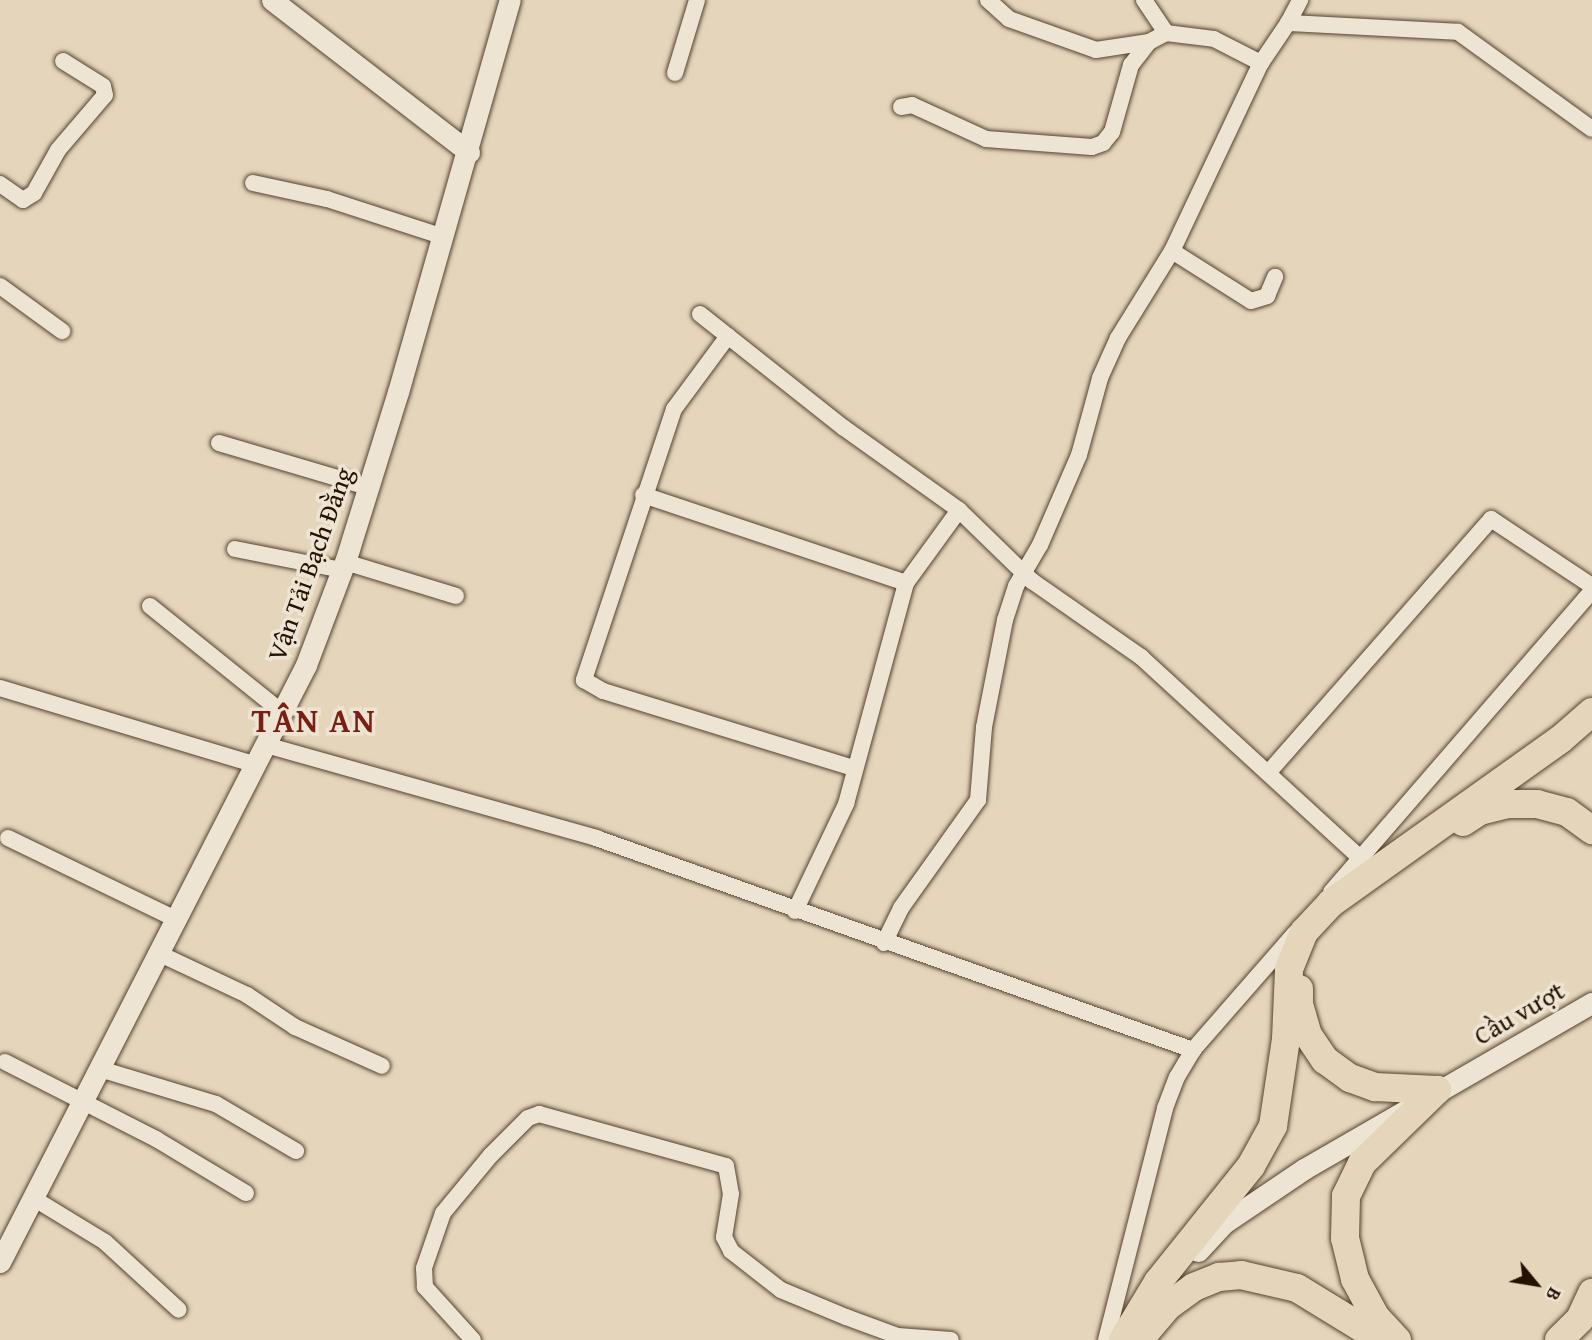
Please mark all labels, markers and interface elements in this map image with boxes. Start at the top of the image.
street label: Vận Tải Bạch Đằng [261,463,359,665]
district label: TÂN AN [252,701,376,741]
street label: Cầu vượt [1468,975,1570,1051]
north arrow [1501,1249,1571,1319]
text: B [1539,1282,1569,1307]

